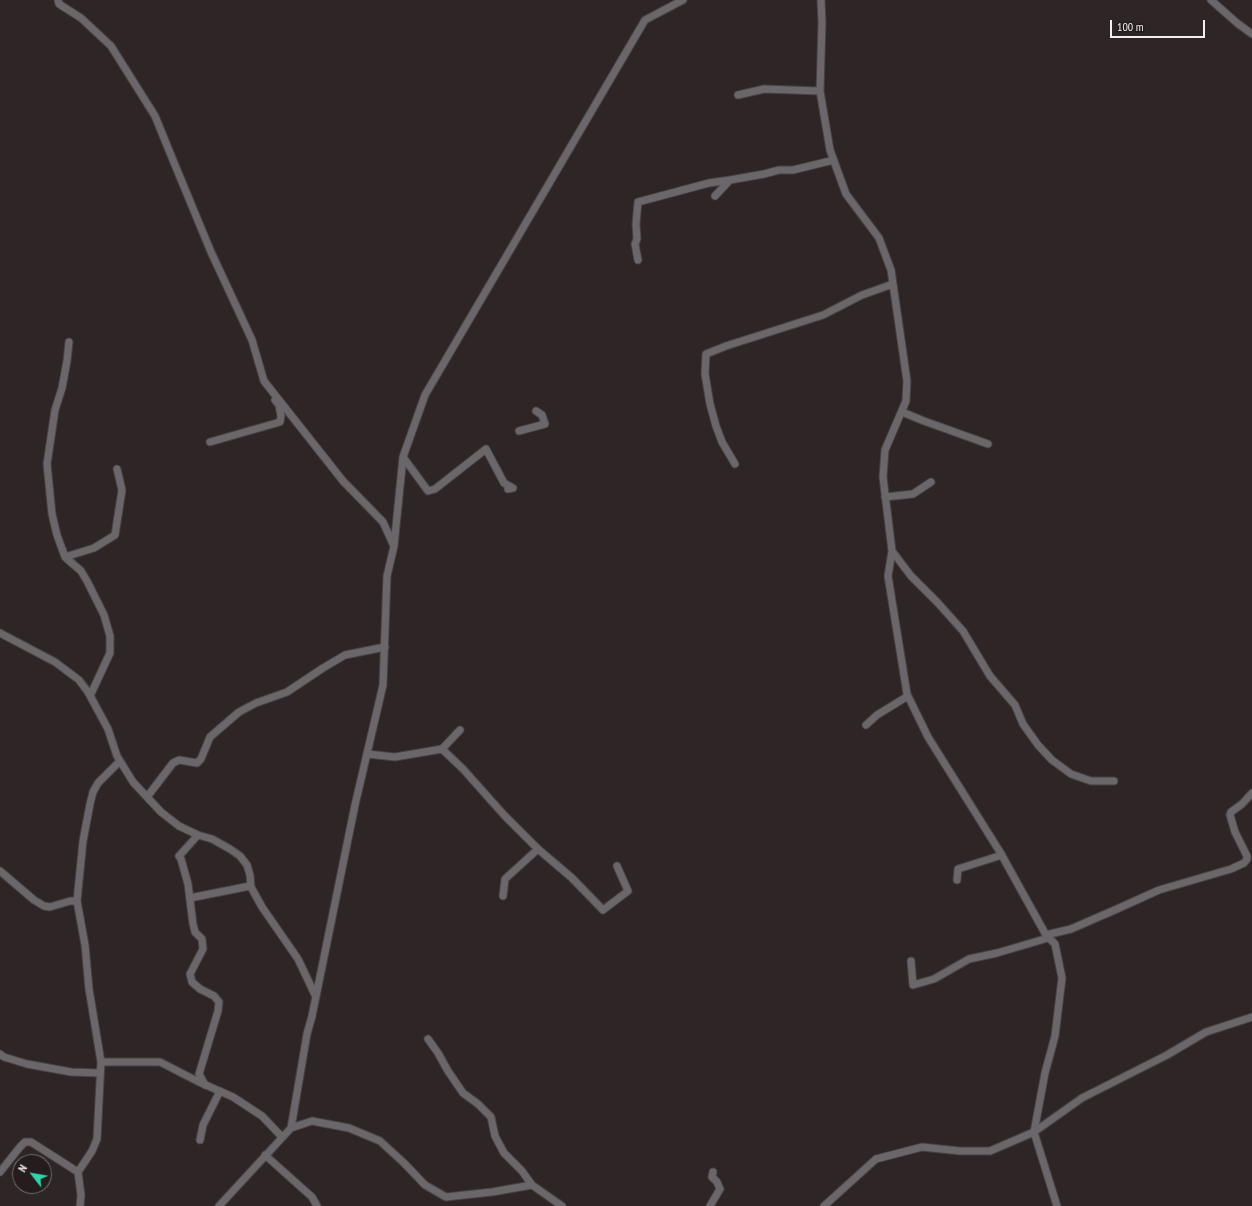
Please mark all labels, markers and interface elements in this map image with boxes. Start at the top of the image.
scale bar [1112,12,1207,38]
text: 100 m [1117,19,1144,34]
north arrow [12,1154,52,1194]
text: N [15,1162,30,1174]

